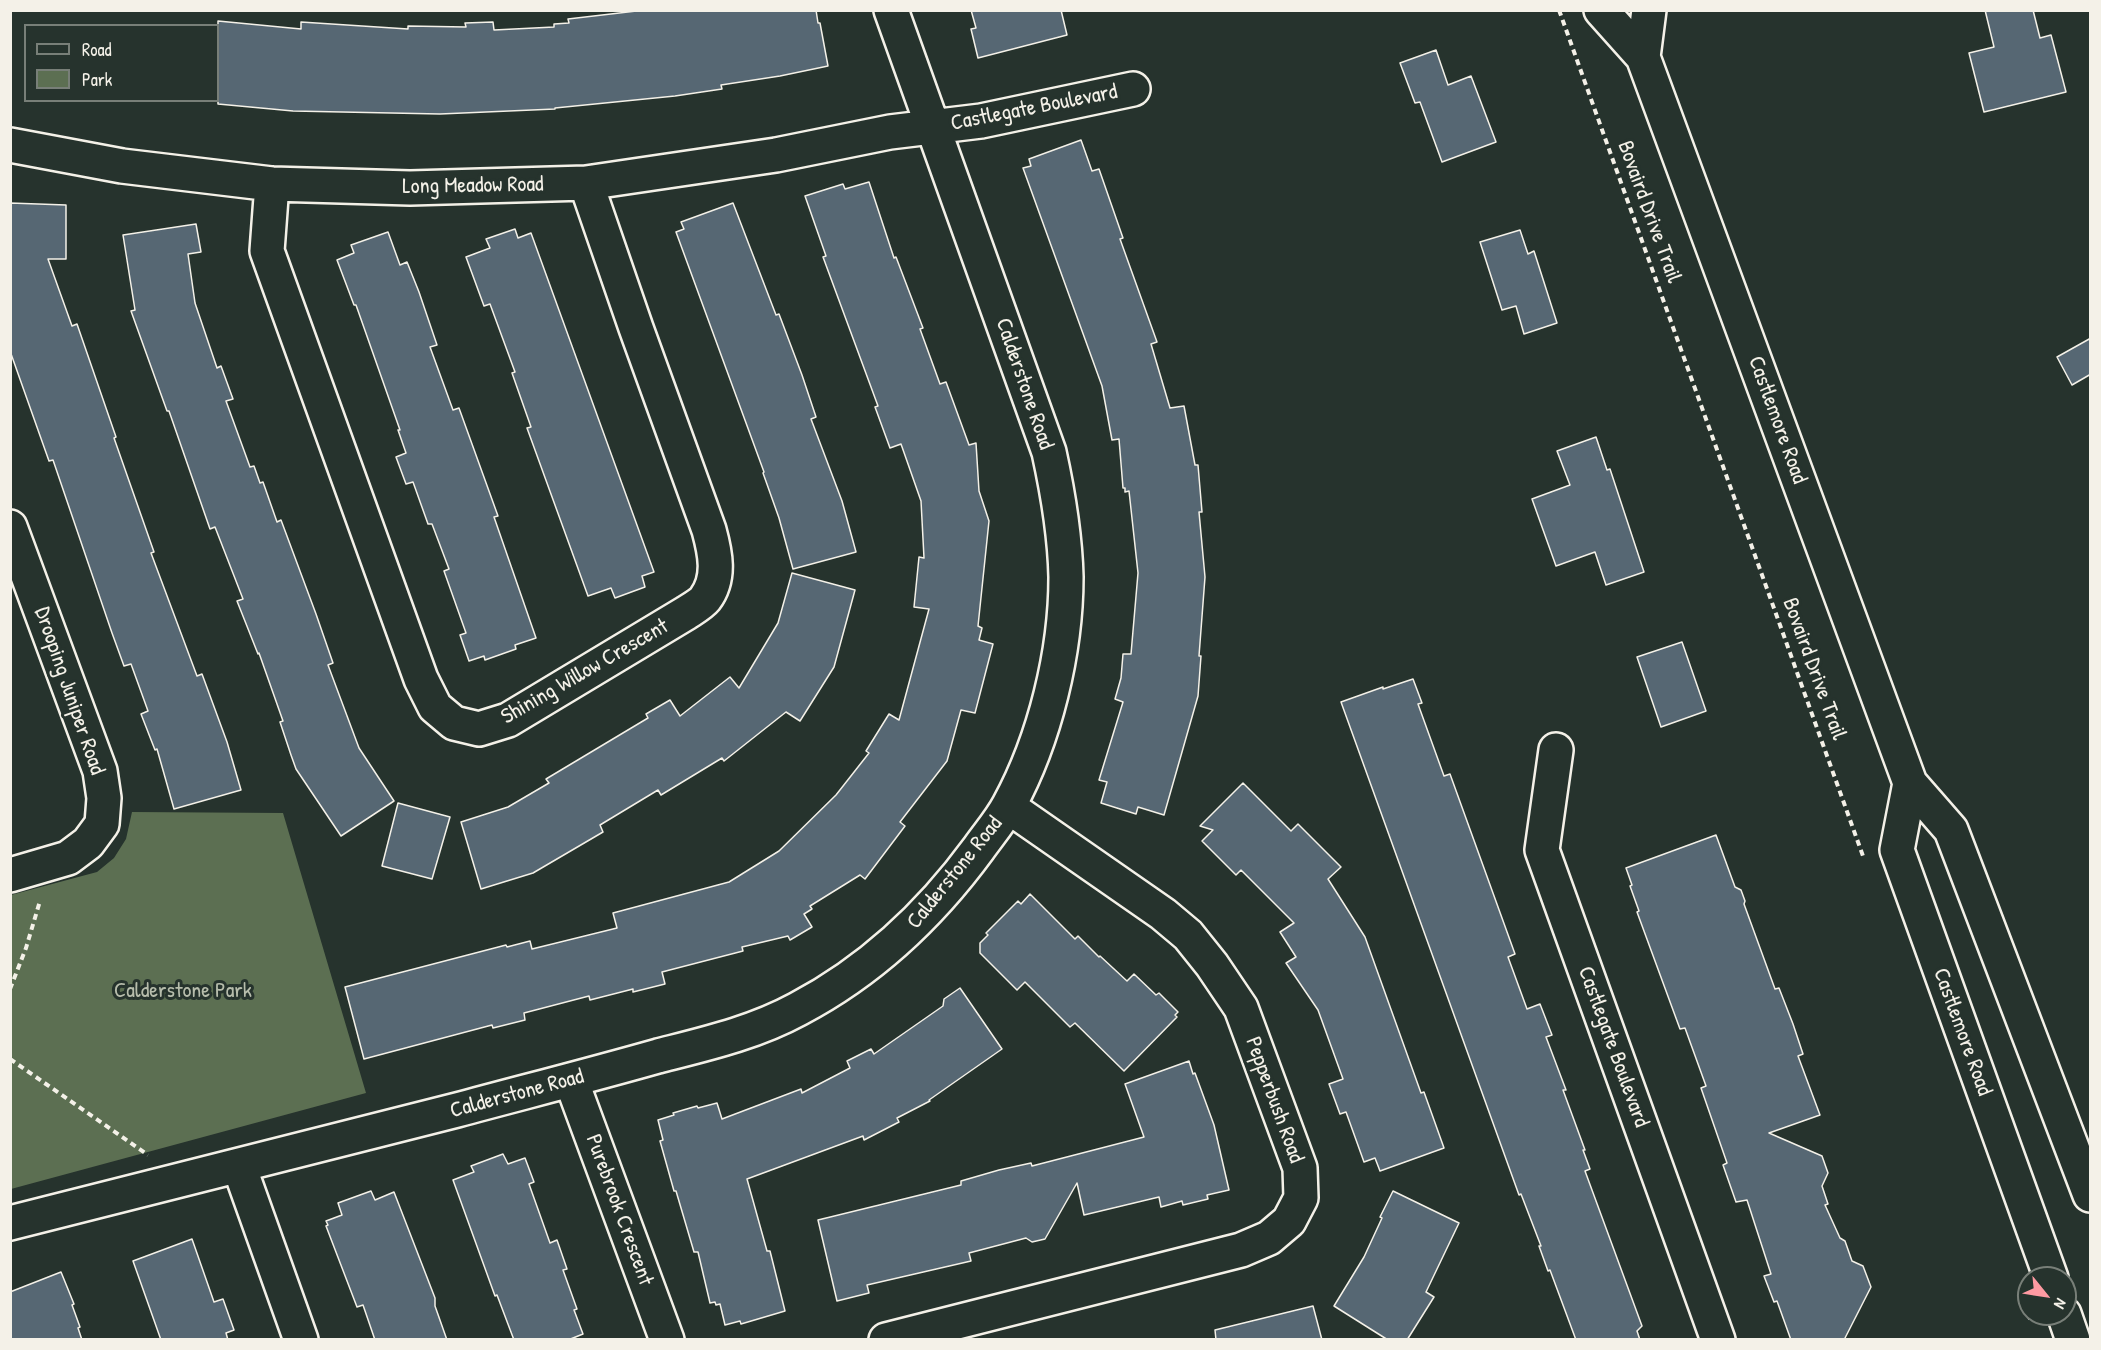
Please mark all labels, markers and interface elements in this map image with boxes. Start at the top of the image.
legend [24,24,219,102]
text: Road [82,37,112,62]
text: Park [82,67,112,92]
street label: Castlegate Boulevard [949,79,1119,137]
street label: Bovaird Drive Trail [1611,137,1687,287]
street label: Long Meadow Road [402,172,544,200]
street label: Calderstone Road [989,315,1059,453]
street label: Castlemore Road [1742,353,1812,487]
street label: Bovaird Drive Trail [1776,594,1852,744]
street label: Drooping Juniper Road [28,604,110,778]
street label: Shining Willow Crescent [497,613,673,731]
street label: Calderstone Road [902,811,1008,935]
street label: Castlegate Boulevard [1572,963,1654,1131]
street label: Castlemore Road [1927,965,1997,1099]
park label: Calderstone Park [114,978,252,1004]
street label: Pepperbush Road [1239,1033,1309,1167]
street label: Calderstone Road [447,1064,587,1124]
street label: Purebrook Crescent [579,1131,659,1289]
north arrow [2017,1266,2077,1326]
text: N [2049,1295,2073,1313]

